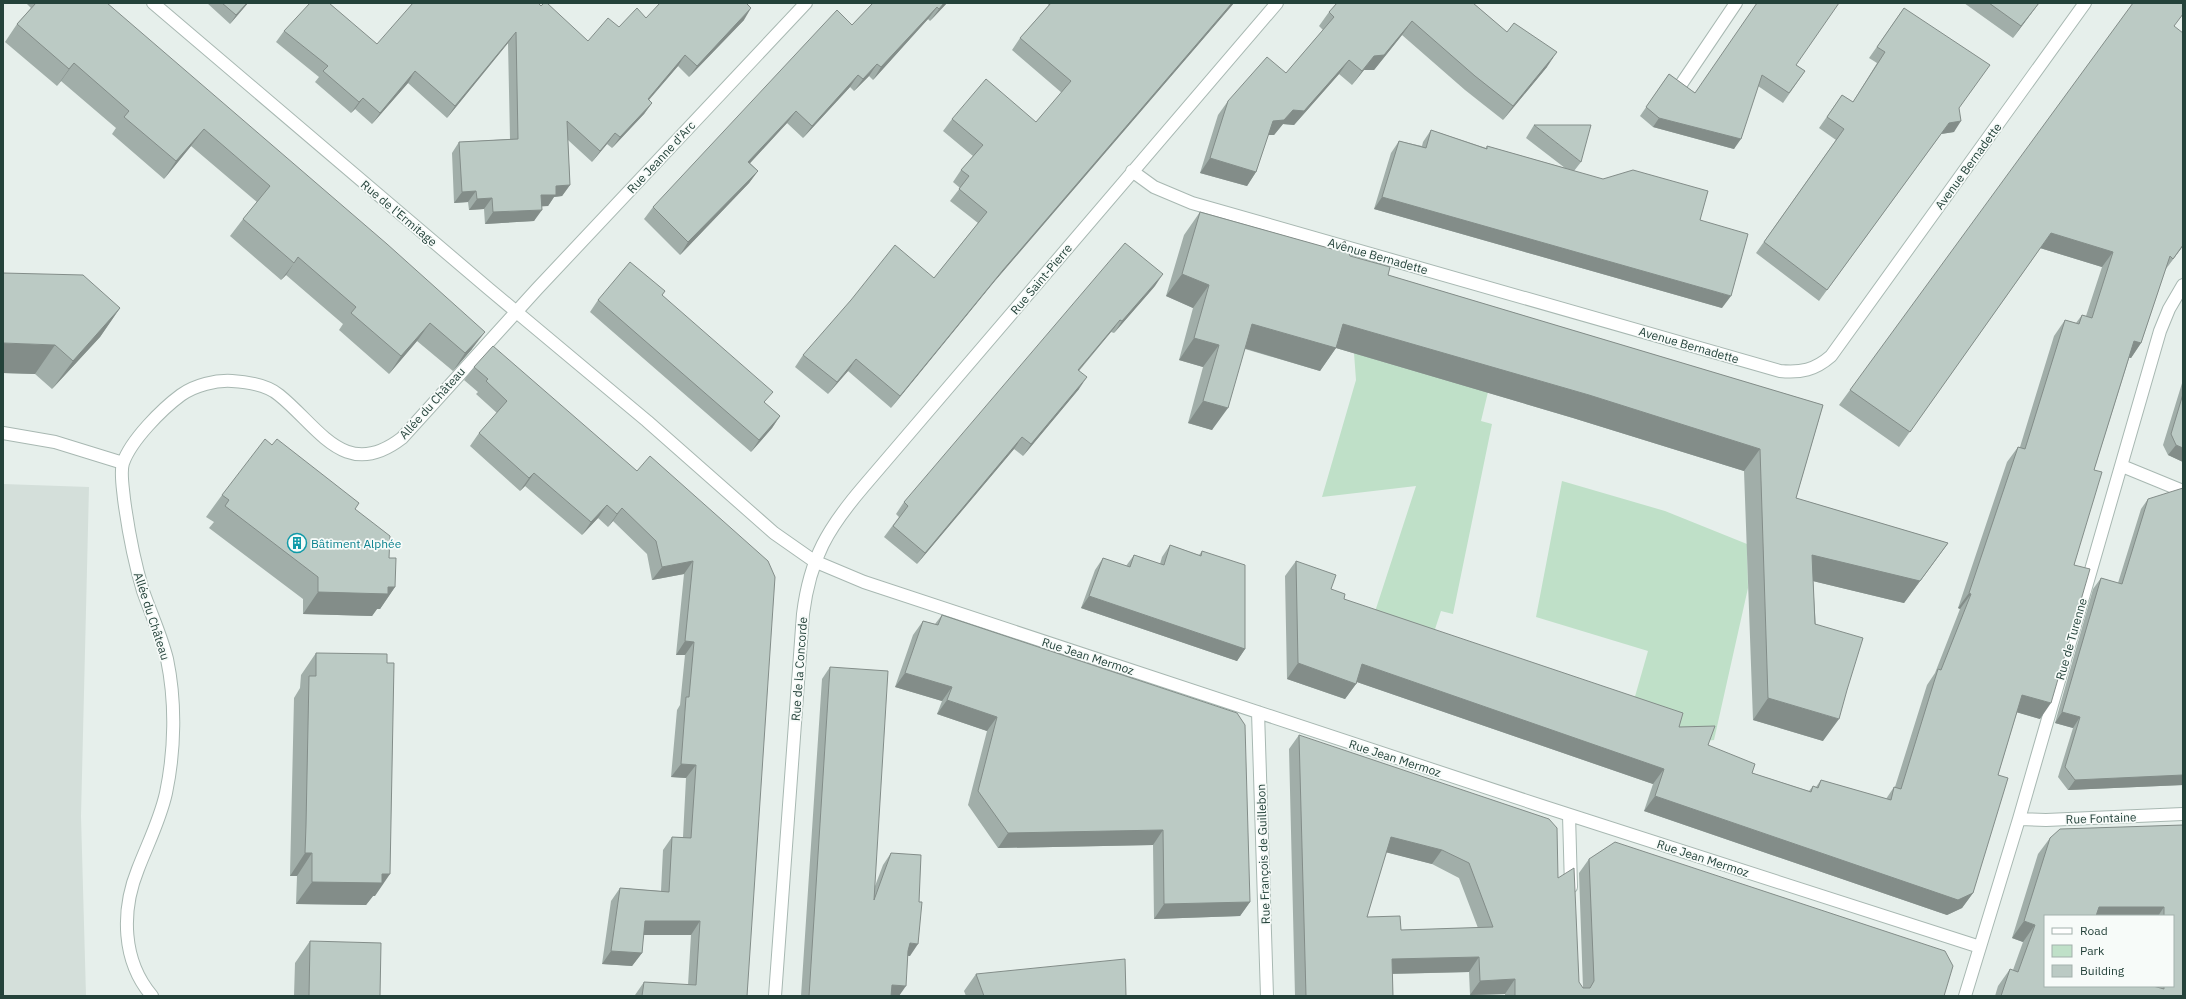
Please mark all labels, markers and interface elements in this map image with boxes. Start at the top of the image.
street label: Rue Jeanne d'Arc [624,118,698,196]
street label: Avenue Bernadette [1932,119,2005,212]
street label: Rue de l'Ermitage [358,177,440,249]
street label: Avenue Bernadette [1326,235,1430,278]
street label: Rue Saint-Pierre [1007,240,1075,318]
street label: Avenue Bernadette [1637,324,1741,367]
street label: Allée du Château [396,364,468,442]
building icon: Bâtiment Alphée [286,532,308,554]
place label: Bâtiment Alphée [311,536,402,551]
street label: Allée du Château [131,570,173,662]
street label: Rue de Turenne [2052,596,2090,682]
street label: Rue de la Concorde [788,616,810,722]
street label: Rue Jean Mermoz [1040,634,1136,678]
street label: Rue Jean Mermoz [1347,736,1443,780]
street label: Rue François de Guillebon [1253,784,1273,924]
street label: Rue Fontaine [2065,809,2137,827]
street label: Rue Jean Mermoz [1655,836,1751,880]
legend [2044,915,2174,987]
text: Road [2080,923,2108,938]
text: Park [2080,943,2105,958]
text: Building [2080,963,2125,978]

